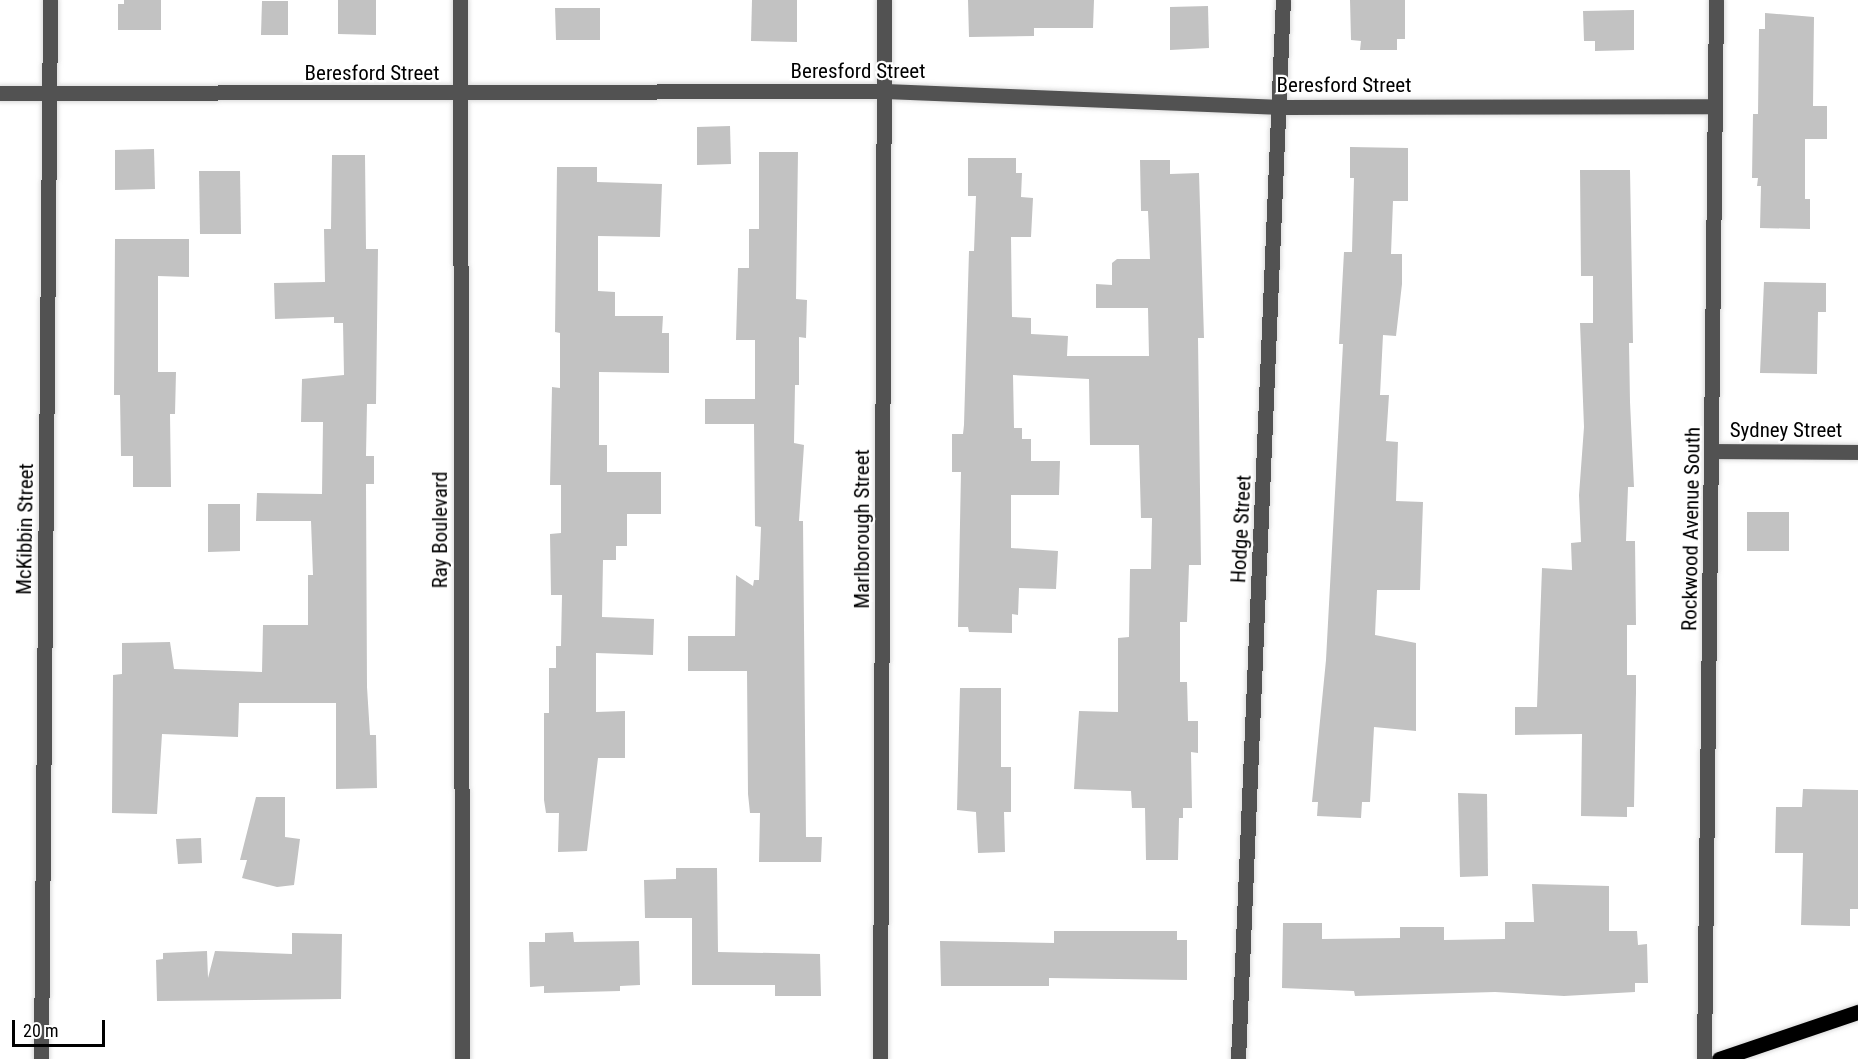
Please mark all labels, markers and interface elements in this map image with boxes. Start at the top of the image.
street label: Beresford Street [791,58,925,84]
street label: Beresford Street [305,60,439,86]
street label: Beresford Street [1277,72,1411,98]
street label: Sydney Street [1730,417,1842,443]
street label: Rockwood Avenue South [1677,427,1705,631]
street label: Marlborough Street [849,449,875,609]
street label: McKibbin Street [11,463,39,595]
street label: Ray Boulevard [427,472,453,588]
street label: Hodge Street [1226,474,1256,584]
scale bar [15,1008,108,1046]
text: 20 m [23,1020,58,1041]

